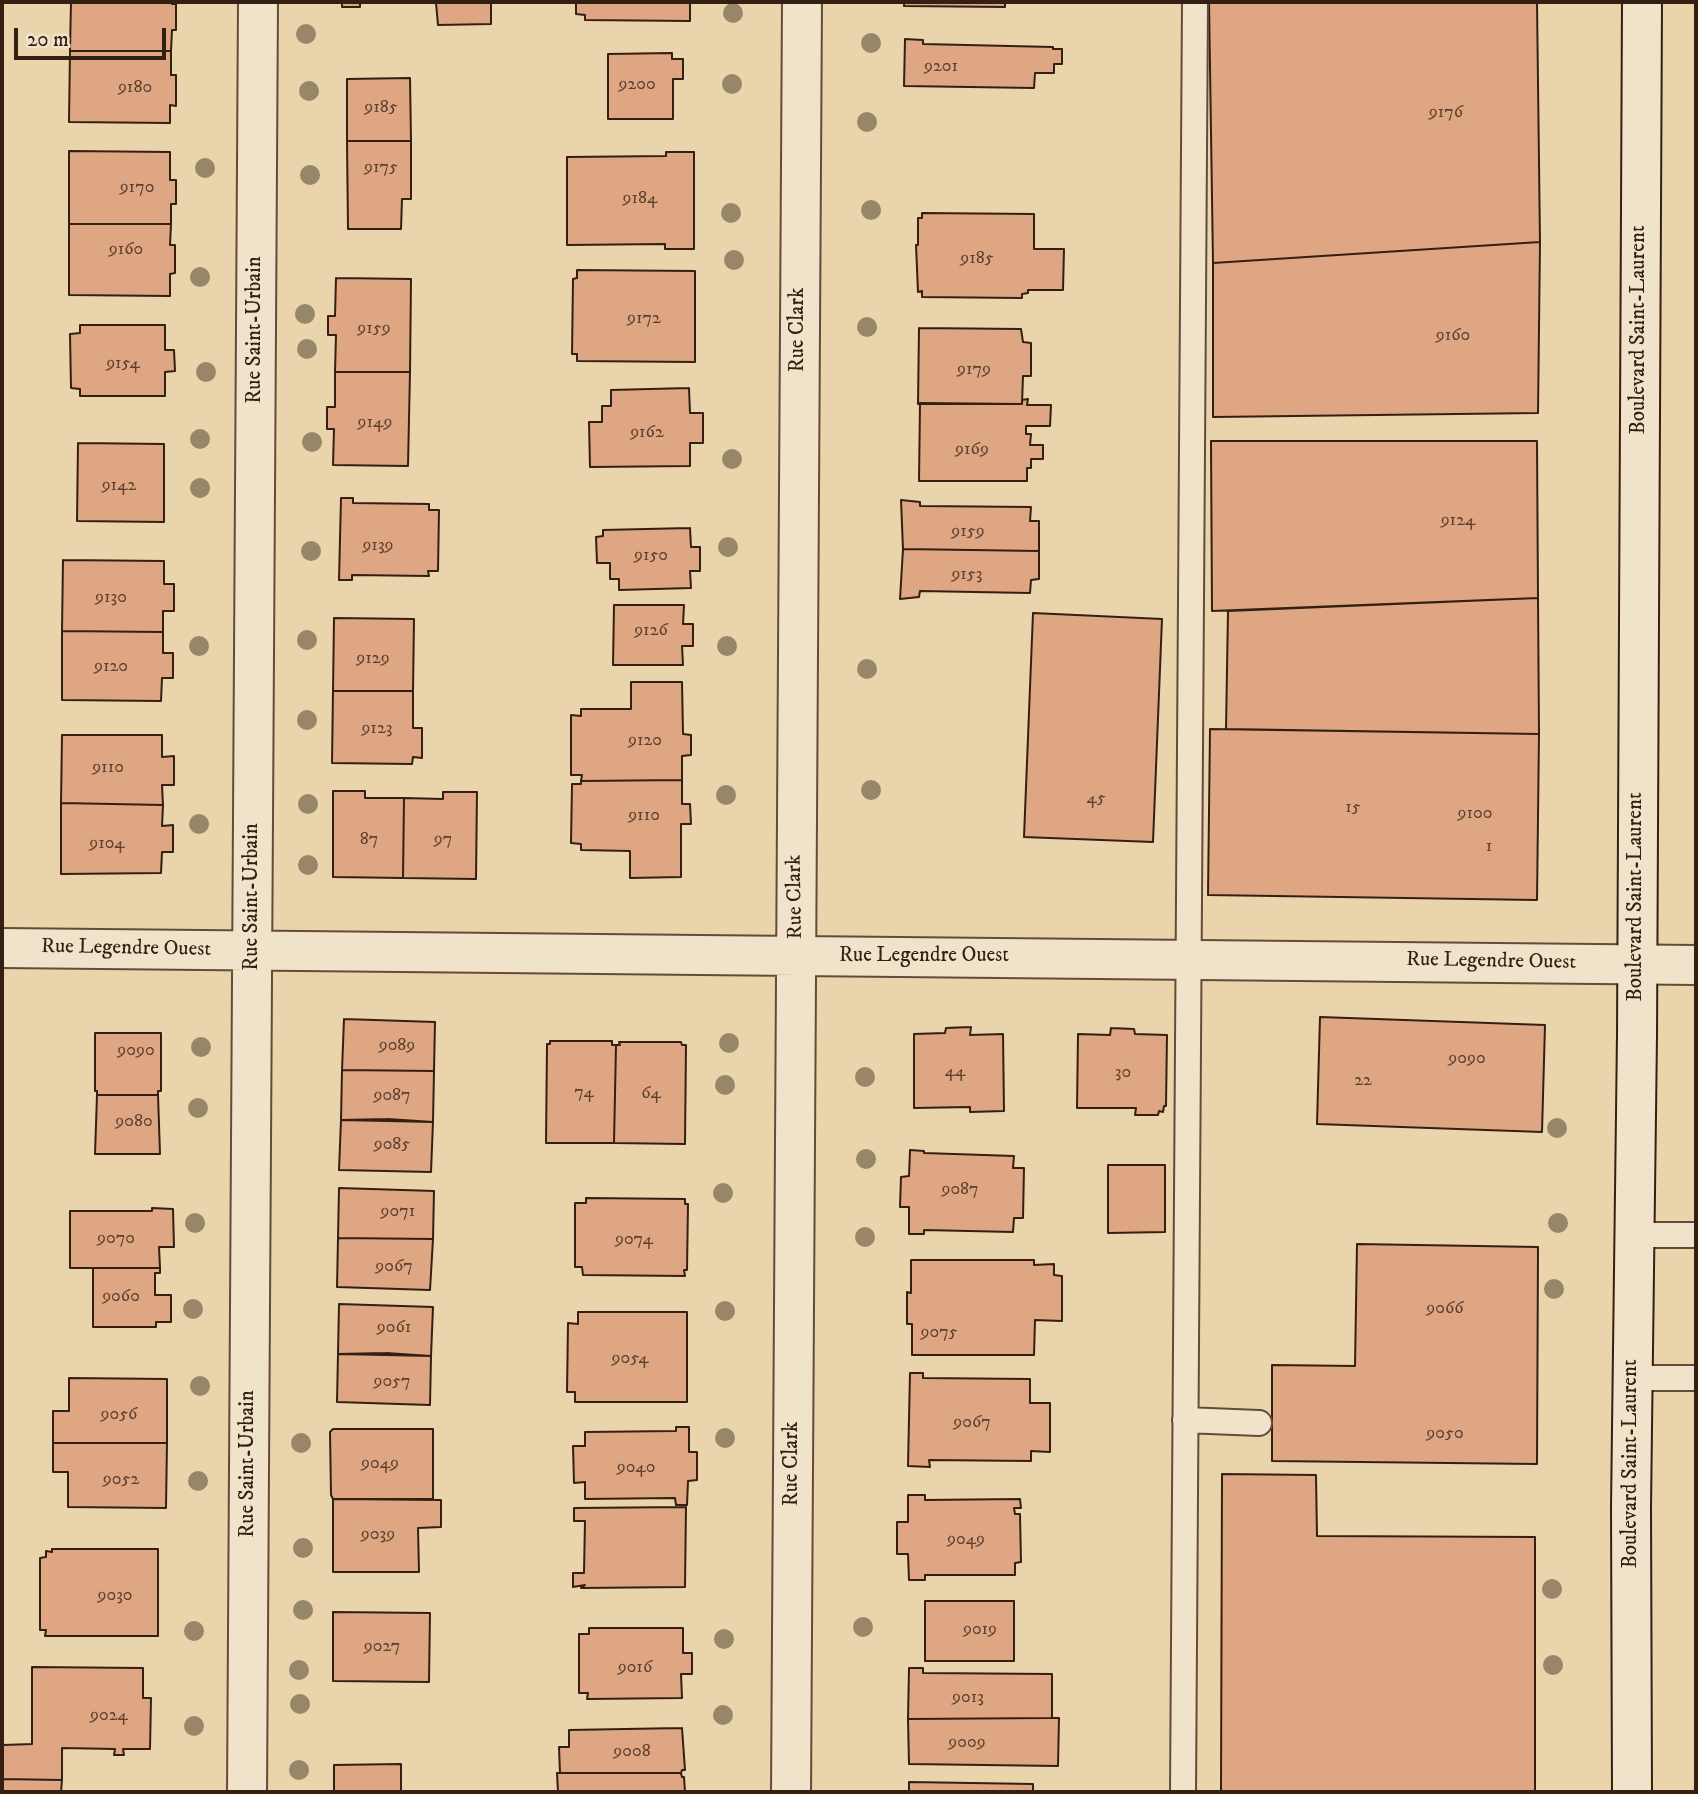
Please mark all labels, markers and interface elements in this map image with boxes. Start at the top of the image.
scale bar [18,14,170,58]
text: 20 m [27,27,69,53]
house number: 9201 [924,56,958,78]
house number: 9200 [618,74,656,96]
house number: 9180 [118,77,152,99]
house number: 9185 [364,97,398,119]
house number: 9176 [1429,102,1463,124]
house number: 9175 [364,157,398,179]
house number: 9170 [120,177,154,199]
house number: 9184 [623,188,657,210]
street label: Boulevard Saint-Laurent [1627,225,1653,435]
house number: 9160 [109,239,143,261]
house number: 9185 [960,248,994,270]
street label: Rue Saint-Urbain [243,256,269,404]
street label: Rue Clark [786,288,812,372]
house number: 9172 [627,308,661,330]
house number: 9159 [357,318,391,340]
house number: 9160 [1436,325,1470,347]
house number: 9154 [106,353,140,375]
house number: 9179 [957,359,991,381]
house number: 9149 [358,412,392,434]
house number: 9162 [630,422,664,444]
house number: 9169 [955,439,989,461]
house number: 9142 [102,475,136,497]
house number: 9124 [1441,510,1475,532]
house number: 9159 [951,521,985,543]
house number: 9139 [362,535,394,557]
house number: 9150 [634,545,668,567]
house number: 9153 [951,564,983,586]
house number: 9130 [95,587,127,609]
house number: 9126 [634,620,668,642]
house number: 9129 [356,648,390,670]
house number: 9120 [94,656,128,678]
house number: 9123 [361,718,393,740]
house number: 9120 [628,730,662,752]
house number: 9110 [92,757,124,779]
house number: 45 [1086,788,1106,810]
street label: Boulevard Saint-Laurent [1624,792,1650,1002]
house number: 15 [1345,797,1361,819]
house number: 9100 [1458,803,1492,825]
house number: 9110 [628,805,660,827]
street label: Rue Saint-Urbain [240,823,266,971]
house number: 87 [360,829,378,851]
house number: 97 [434,829,452,851]
house number: 9104 [89,833,125,855]
house number: 1 [1486,836,1492,858]
street label: Rue Clark [783,854,809,940]
street label: Rue Legendre Ouest [41,935,211,963]
street label: Rue Legendre Ouest [839,944,1009,970]
street label: Rue Legendre Ouest [1406,948,1576,976]
house number: 9089 [379,1035,415,1057]
house number: 9090 [117,1040,155,1062]
house number: 9090 [1448,1048,1486,1070]
house number: 44 [945,1061,965,1083]
house number: 30 [1115,1062,1131,1084]
house number: 22 [1354,1070,1372,1092]
house number: 74 [574,1082,594,1104]
house number: 64 [641,1083,661,1105]
house number: 9087 [373,1085,411,1107]
house number: 9080 [115,1111,153,1133]
house number: 9085 [374,1134,410,1156]
house number: 9087 [941,1179,979,1201]
house number: 9071 [381,1201,415,1223]
house number: 9070 [97,1228,135,1250]
house number: 9074 [615,1229,653,1251]
house number: 9067 [375,1256,413,1278]
house number: 9060 [102,1286,140,1308]
house number: 9066 [1426,1298,1464,1320]
house number: 9061 [377,1317,411,1339]
house number: 9075 [920,1322,958,1344]
house number: 9054 [611,1348,649,1370]
street label: Boulevard Saint-Laurent [1619,1359,1645,1569]
house number: 9057 [373,1371,411,1393]
street label: Rue Saint-Urbain [236,1390,262,1538]
house number: 9056 [101,1404,137,1426]
house number: 9067 [953,1412,991,1434]
street label: Rue Clark [780,1422,806,1506]
house number: 9050 [1426,1423,1464,1445]
house number: 9049 [361,1453,399,1475]
house number: 9040 [617,1457,655,1479]
house number: 9052 [103,1469,139,1491]
house number: 9039 [361,1524,395,1546]
house number: 9049 [947,1529,985,1551]
house number: 9030 [97,1585,133,1607]
house number: 9019 [963,1619,997,1641]
house number: 9027 [364,1636,400,1658]
house number: 9016 [618,1657,652,1679]
house number: 9013 [952,1687,984,1709]
house number: 9024 [90,1705,128,1727]
house number: 9009 [948,1732,986,1754]
house number: 9008 [613,1741,651,1763]

